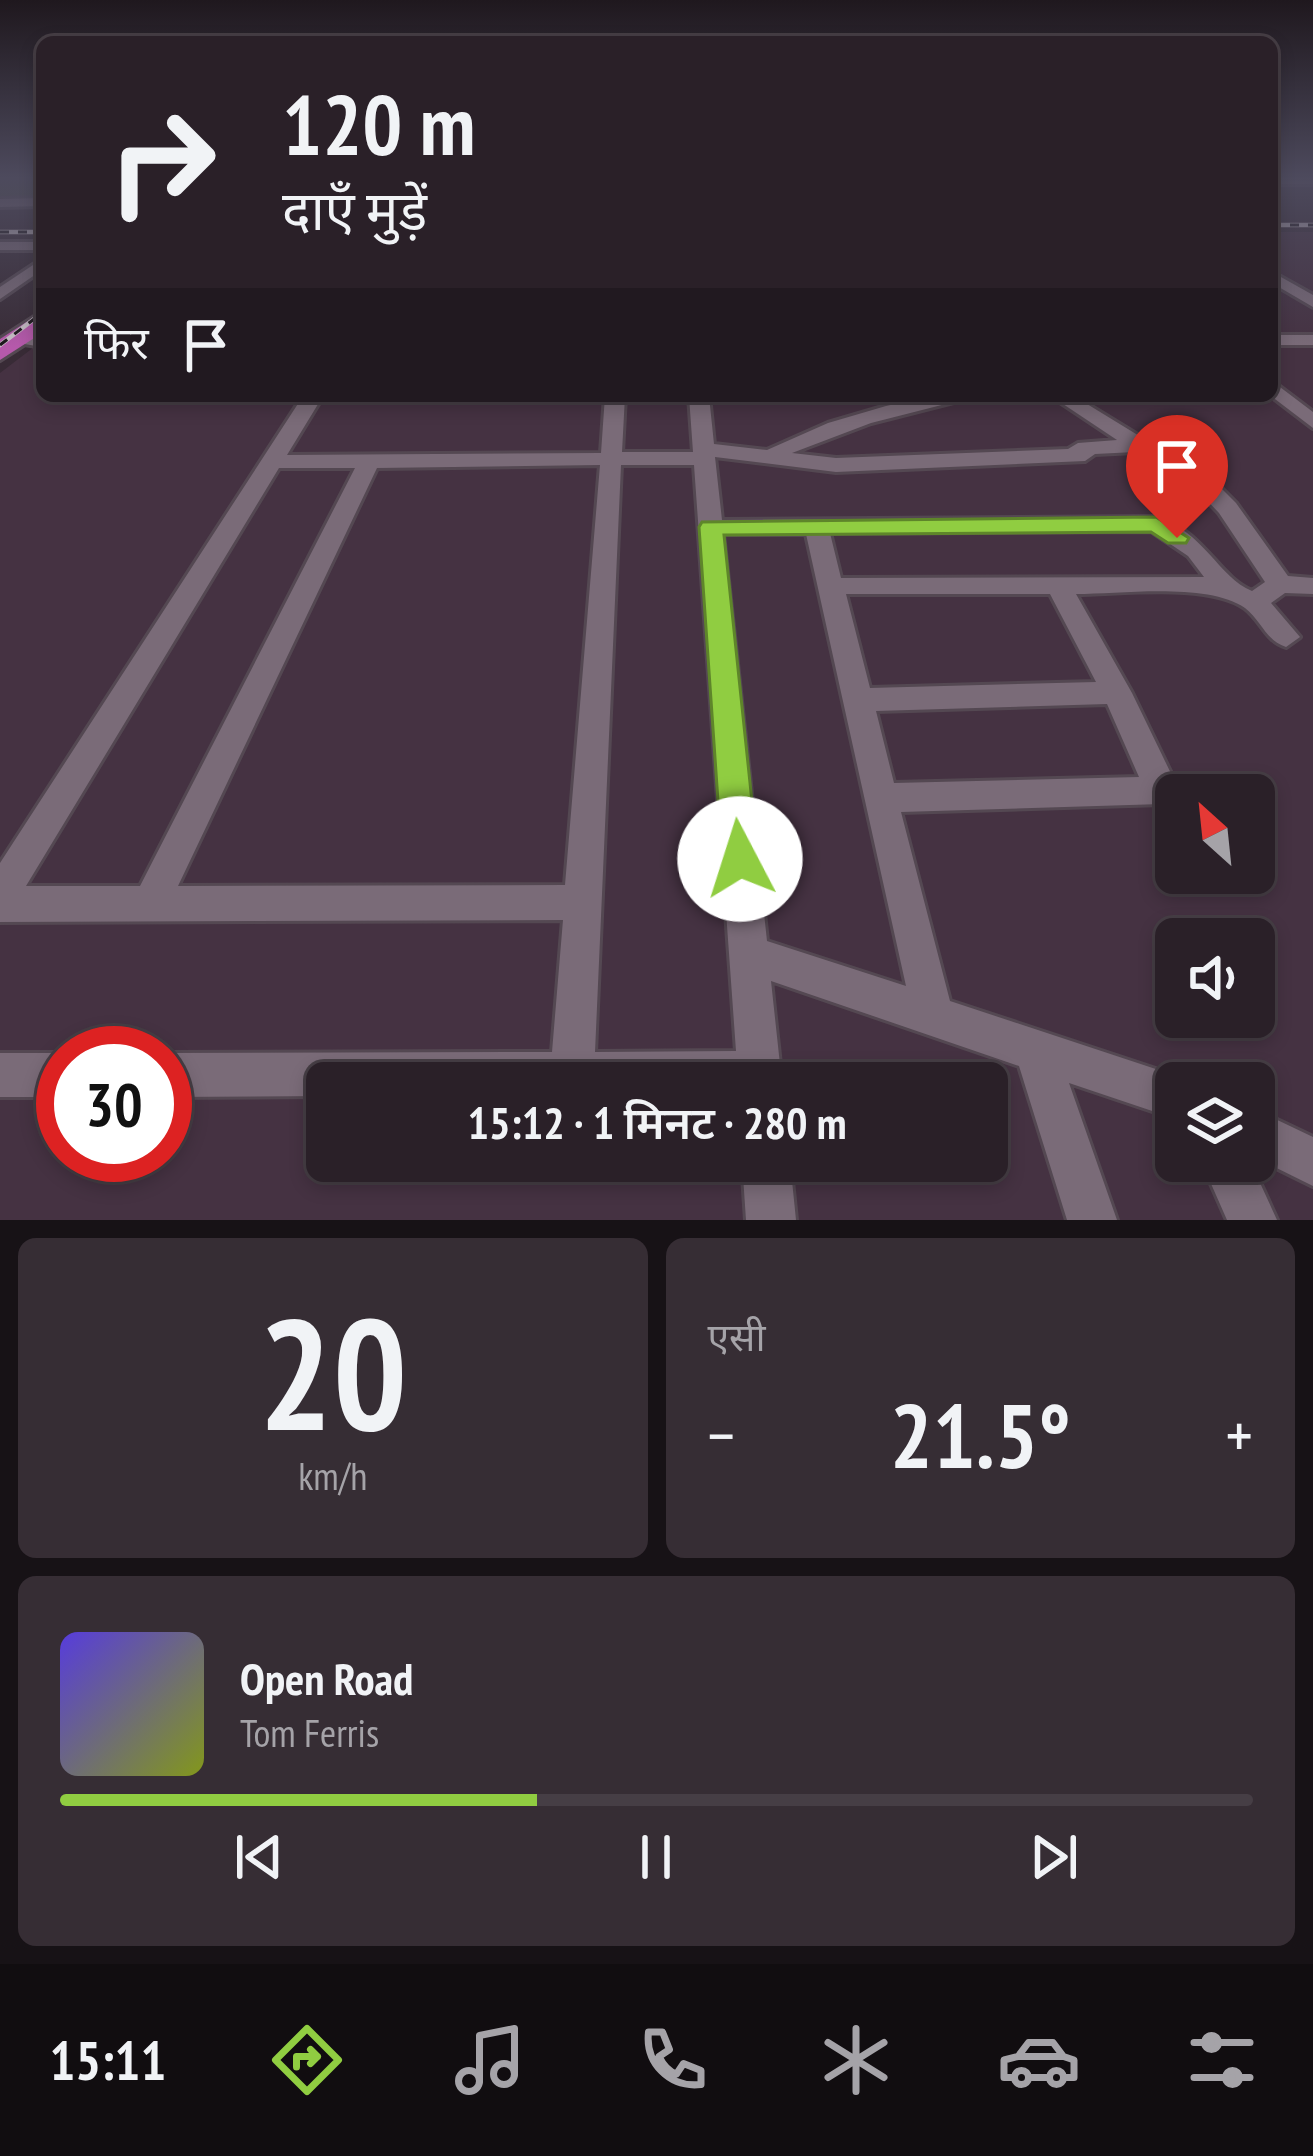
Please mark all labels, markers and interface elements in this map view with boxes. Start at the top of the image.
text: 120 m [282,69,475,178]
icon: right [84,84,240,240]
text: दाएँ मुड़ें [282,175,427,245]
icon: arrive [173,312,239,378]
text: फिर [84,313,149,371]
pin [1126,415,1228,538]
icon: arrive [1144,433,1210,499]
north arrow [1155,774,1275,894]
map controls [1155,774,1275,1182]
position arrow [677,796,803,922]
button: sound [1155,918,1275,1038]
speed limit sign: 30 [36,1026,192,1182]
button: layers [1155,1062,1275,1182]
text: 15:12 · 1 मिनट · 280 m [468,1093,847,1151]
text: 20 [258,1271,407,1473]
text: एसी [708,1311,766,1362]
text: 21.5° [890,1376,1071,1493]
text: − [708,1392,735,1477]
text: + [1226,1392,1253,1477]
text: km/h [298,1450,367,1501]
text: Open Road [240,1649,413,1707]
text: Tom Ferris [240,1707,379,1758]
icon: previous [226,1824,292,1890]
icon: pause [623,1824,689,1890]
icon: next [1021,1824,1087,1890]
icon: directions [265,2018,349,2102]
icon: music [448,2018,532,2102]
icon: phone [631,2018,715,2102]
icon: climate [814,2018,898,2102]
icon: car [997,2018,1081,2102]
icon: filters [1180,2018,1264,2102]
text: 15:11 [49,2025,166,2095]

